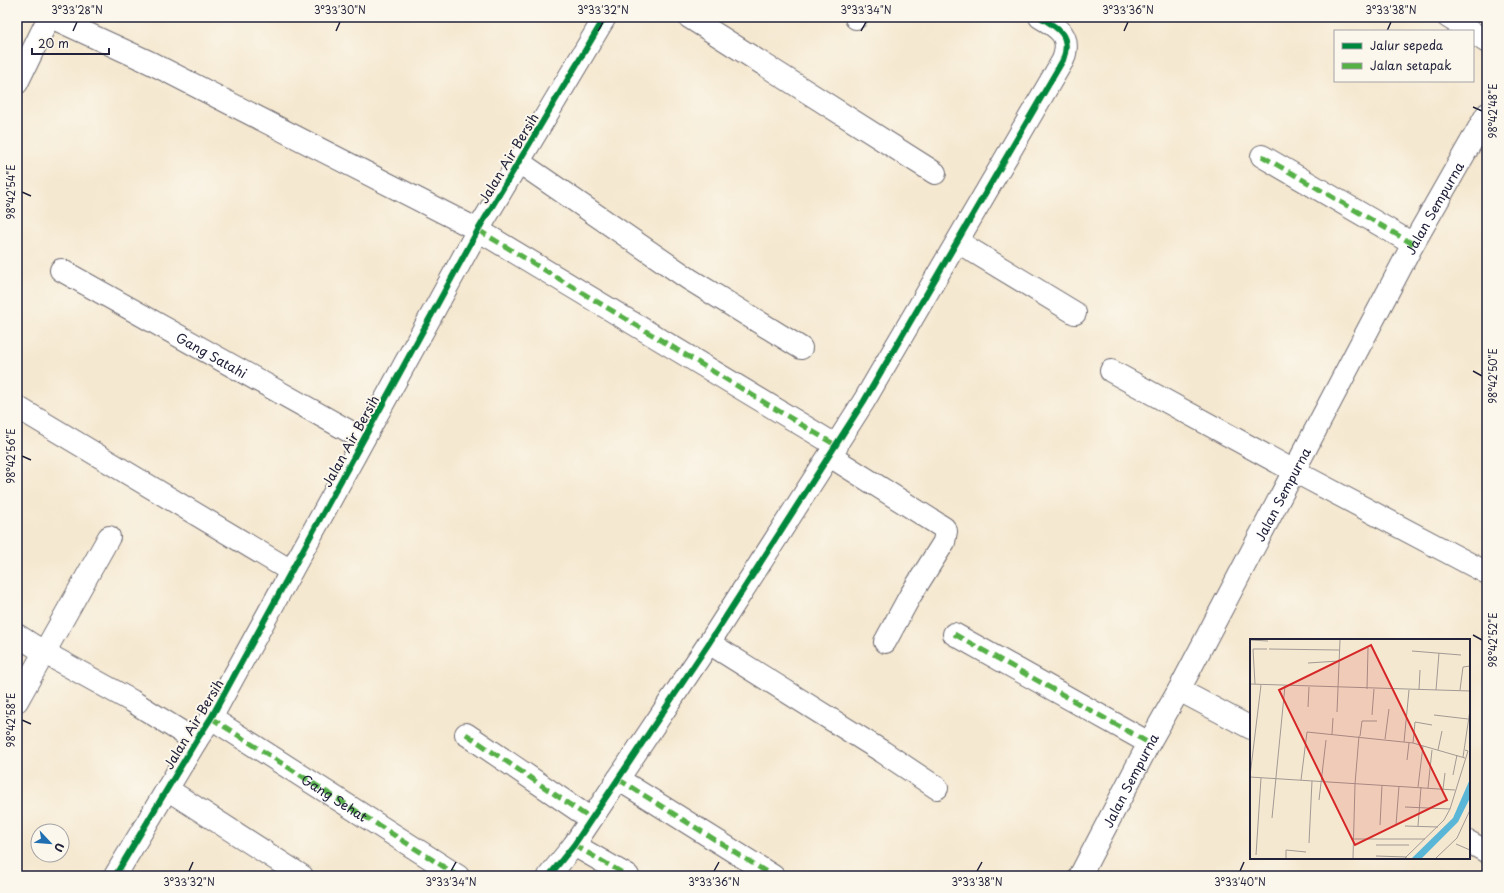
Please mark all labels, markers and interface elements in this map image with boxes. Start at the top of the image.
text: 3°33'28"N [51,2,103,17]
text: 3°33'30"N [314,2,366,17]
text: 3°33'32"N [577,2,629,17]
text: 3°33'34"N [840,2,892,17]
text: 3°33'36"N [1102,2,1154,17]
text: 3°33'38"N [1365,2,1417,17]
scale bar [32,30,109,56]
legend [1334,30,1474,82]
text: 20 m [38,34,69,52]
text: Jalur sepeda [1370,36,1444,54]
text: Jalan setapak [1370,56,1452,74]
text: 98°42'48"E [1485,84,1500,138]
street label: Jalan Air Bersih [474,109,542,207]
street label: Jalan Sempurna [1400,157,1468,258]
text: 98°42'54"E [3,165,18,219]
street label: Gang Satahi [173,327,251,382]
text: 98°42'50"E [1485,348,1500,404]
street label: Jalan Air Bersih [317,392,383,490]
text: 98°42'56"E [3,428,18,484]
street label: Jalan Sempurna [1249,443,1315,544]
text: 98°42'52"E [1485,612,1500,668]
inset map [1250,639,1470,859]
street label: Jalan Air Bersih [159,675,227,773]
text: 98°42'58"E [3,693,18,747]
street label: Jalan Sempurna [1097,729,1163,831]
street label: Gang Sehat [298,769,372,825]
north arrow [30,823,70,863]
text: U [50,840,69,855]
text: 3°33'32"N [163,874,215,889]
text: 3°33'34"N [425,874,477,889]
text: 3°33'36"N [688,874,740,889]
text: 3°33'38"N [951,874,1003,889]
text: 3°33'40"N [1214,874,1266,889]

